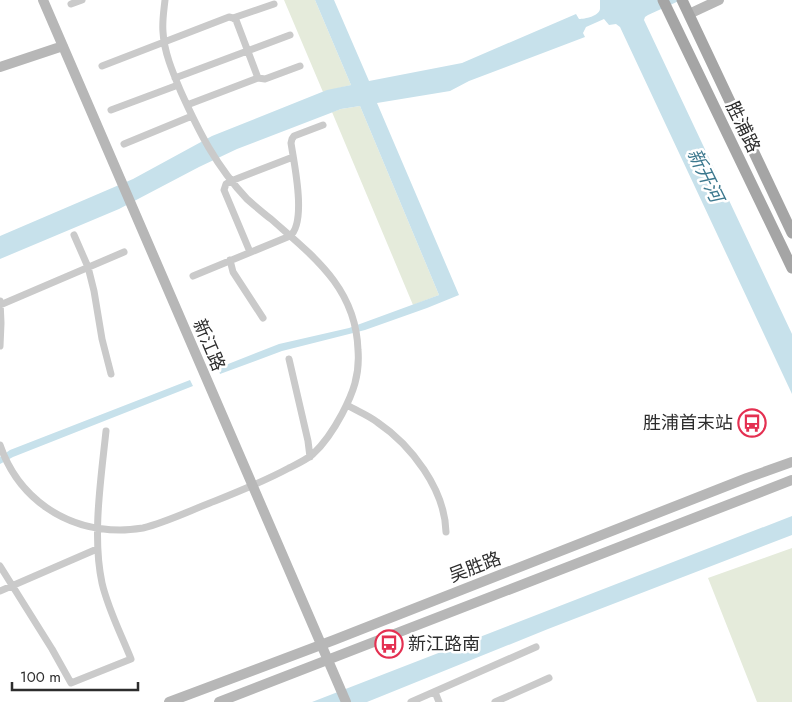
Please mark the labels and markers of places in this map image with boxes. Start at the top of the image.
bus stop icon: 胜浦首末站 [737,408,767,438]
place label: 胜浦首末站 [643,410,733,436]
bus stop icon: 新江路南 [374,629,404,659]
place label: 新江路南 [408,631,480,657]

